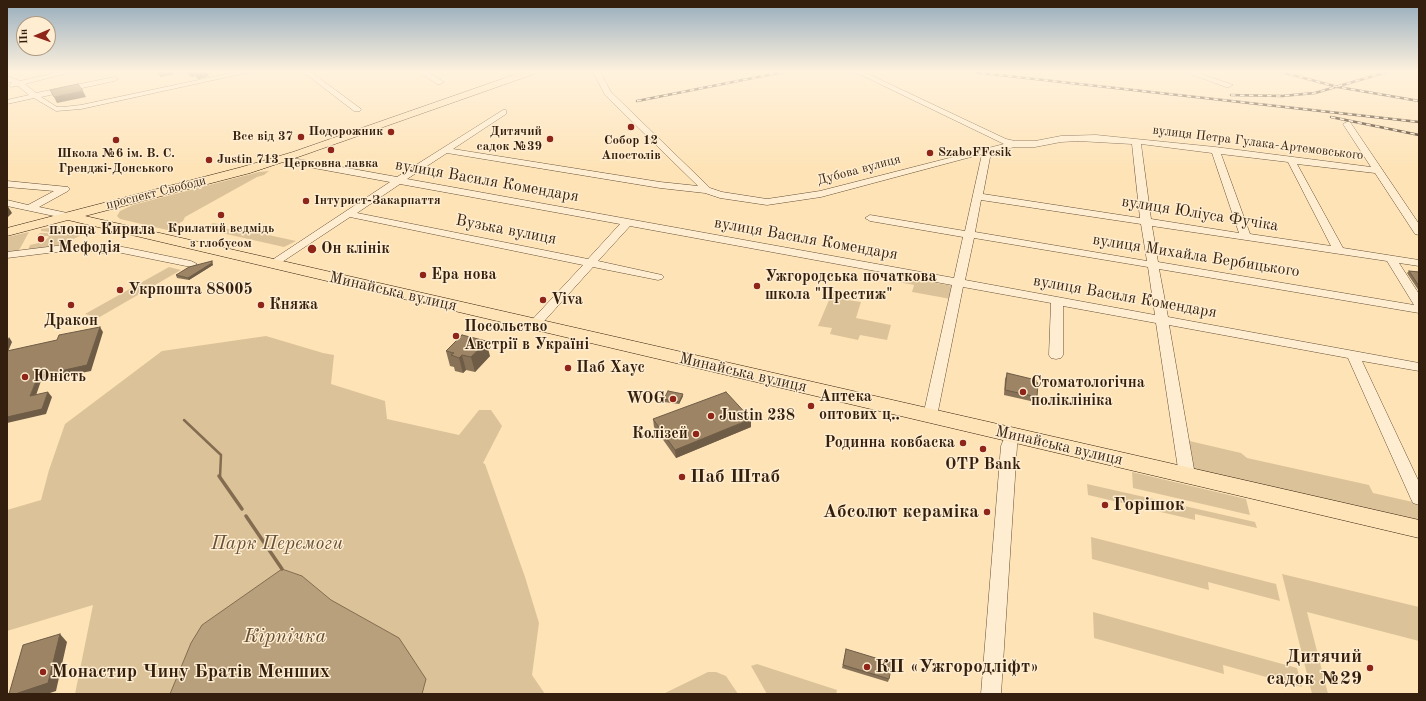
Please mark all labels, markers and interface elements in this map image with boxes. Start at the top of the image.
north arrow [16,16,56,56]
text: Пн [19,29,30,44]
marker: Собор 12 Апостолів [626,122,636,132]
street label: вулиця Петра Гулака-Артемовського [1152,122,1364,164]
place label: Подорожник [309,124,383,140]
place label: Дитячий садок №39 [477,124,542,155]
marker: Подорожник [386,127,396,137]
place label: Все від 37 [232,129,293,145]
marker: Все від 37 [296,132,306,142]
place label: Собор 12 Апостолів [601,133,661,164]
marker: Дитячий садок №39 [545,134,555,144]
marker: Школа №6 ім. В. С. Гренджі-Донського [111,135,121,145]
marker: Церковна лавка [326,145,336,155]
place label: SzaboFFcsik [938,145,1012,161]
place label: Школа №6 ім. В. С. Гренджі-Донського [57,146,175,177]
marker: SzaboFFcsik [925,148,935,158]
street label: Дубова вулиця [816,151,902,189]
place label: Justin 713 [217,152,279,168]
marker: Justin 713 [204,155,214,165]
street label: вулиця Василя Комендаря [394,155,580,207]
place label: Церковна лавка [284,156,378,172]
street label: проспект Свободи [104,173,208,213]
street label: вулиця Юліуса Фучіка [1120,192,1280,236]
place label: Інтурист-Закарпаття [314,193,441,209]
marker: Інтурист-Закарпаття [301,196,311,206]
marker: Крилатий ведмідь з глобусом [216,210,226,220]
street label: Вузька вулиця [454,211,558,249]
street label: вулиця Василя Комендаря [713,213,899,265]
place label: площа Кирила і Мефодія [49,220,155,258]
place label: Крилатий ведмідь з глобусом [168,221,274,252]
street label: вулиця Михайла Вербицького [1091,230,1301,282]
marker: площа Кирила і Мефодія [36,234,46,244]
place label: Он клінік [321,239,390,259]
marker: Он клінік [306,243,318,255]
place label: Ера нова [431,265,497,285]
place label: Ужгородська початкова школа "Престиж" [765,267,937,305]
street label: Минайська вулиця [327,268,459,316]
marker: Ера нова [418,270,428,280]
street label: вулиця Василя Комендаря [1032,271,1218,323]
place label: Укрпошта 88005 [128,280,253,300]
marker: Ужгородська початкова школа "Престиж" [752,281,762,291]
marker: Укрпошта 88005 [115,285,125,295]
place label: Viva [551,290,583,310]
place label: Княжа [269,295,318,315]
marker: Viva [538,295,548,305]
marker: Дракон [66,300,76,310]
marker: Княжа [256,300,266,310]
place label: Дракон [44,311,98,331]
place label: Посольство Австрії в Україні [464,317,589,355]
marker: Посольство Австрії в Україні [451,331,461,341]
street label: Минайська вулиця [677,349,809,397]
place label: Паб Хаус [576,358,645,378]
marker: Паб Хаус [563,363,573,373]
place label: Юність [33,367,86,387]
marker: Юність [20,372,30,382]
place label: Стоматологічна поліклініка [1031,373,1145,411]
place label: Аптека оптових ц‥ [819,387,900,425]
marker: Стоматологічна поліклініка [1018,387,1028,397]
place label: WOG [626,389,665,409]
marker: WOG [668,394,678,404]
marker: Аптека оптових ц‥ [806,401,816,411]
place label: Justin 238 [719,406,795,426]
marker: Justin 238 [706,411,716,421]
street label: Минайська вулиця [993,422,1125,470]
place label: Колізей [632,424,688,444]
marker: Колізей [691,429,701,439]
place label: Родинна ковбаска [824,433,955,453]
marker: Родинна ковбаска [958,438,968,448]
marker: OTP Bank [978,444,988,454]
place label: OTP Bank [945,455,1021,475]
place label: Паб Штаб [690,466,780,488]
marker: Паб Штаб [677,472,687,482]
place label: Горішок [1113,494,1185,516]
marker: Горішок [1100,500,1110,510]
place label: Абсолют кераміка [823,501,979,523]
marker: Абсолют кераміка [982,507,992,517]
park label: Парк Перемоги [211,533,343,555]
water label: Кірпічка [244,625,326,649]
place label: Дитячий садок №29 [1266,646,1362,690]
place label: КП «Ужгородліфт» [875,656,1039,678]
place label: Монастир Чину Братів Менших [51,661,330,683]
marker: КП «Ужгородліфт» [862,662,872,672]
marker: Дитячий садок №29 [1365,663,1375,673]
marker: Монастир Чину Братів Менших [38,667,48,677]

